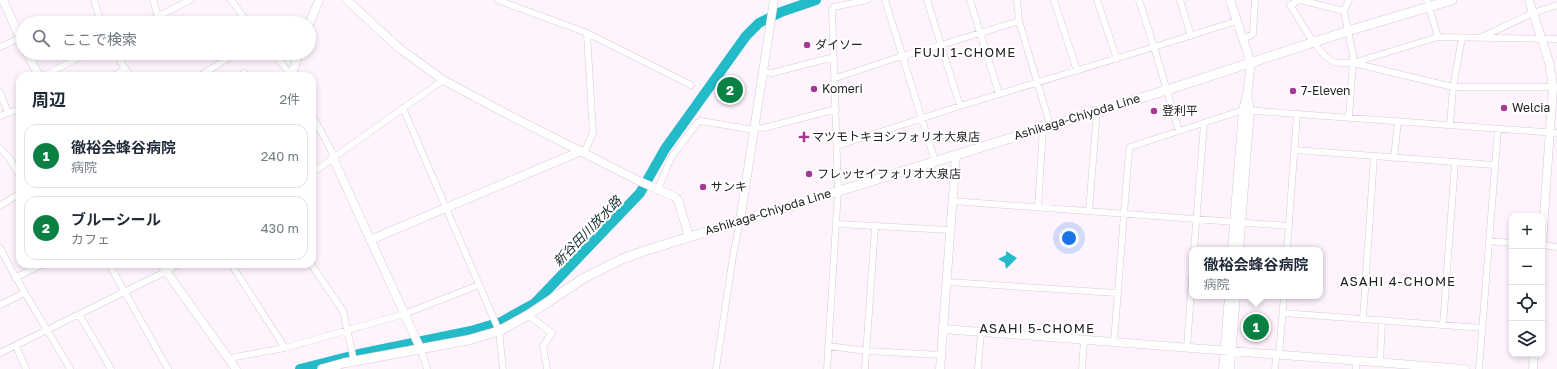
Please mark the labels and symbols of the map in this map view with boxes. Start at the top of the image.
place label: ダイソー [815,37,863,52]
marker: ダイソー [802,40,812,50]
district label: FUJI 1-CHOME [914,44,1016,60]
pin: 2 [717,75,743,105]
place label: Komeri [822,81,863,96]
place label: 7-Eleven [1301,83,1351,98]
marker: Komeri [809,84,819,94]
marker: 7-Eleven [1288,86,1298,96]
street label: Ashikaga-Chiyoda Line [1012,90,1142,143]
place label: Welcia [1512,100,1550,115]
place label: 登利平 [1162,103,1198,118]
marker: Welcia [1499,103,1509,113]
marker: 登利平 [1149,106,1159,116]
place label: マツモトキヨシフォリオ大泉店 [812,129,980,144]
marker: マツモトキヨシフォリオ大泉店 [799,132,809,142]
place label: フレッセイフォリオ大泉店 [817,166,961,181]
marker: フレッセイフォリオ大泉店 [804,169,814,179]
place label: サンキ [711,179,747,194]
marker: サンキ [698,182,708,192]
street label: Ashikaga-Chiyoda Line [703,185,833,238]
water label: 新谷田川放水路 [550,192,625,269]
your location [1059,228,1079,248]
district label: ASAHI 4-CHOME [1340,273,1456,289]
pin: 1 [1243,312,1269,342]
district label: ASAHI 5-CHOME [979,320,1095,336]

